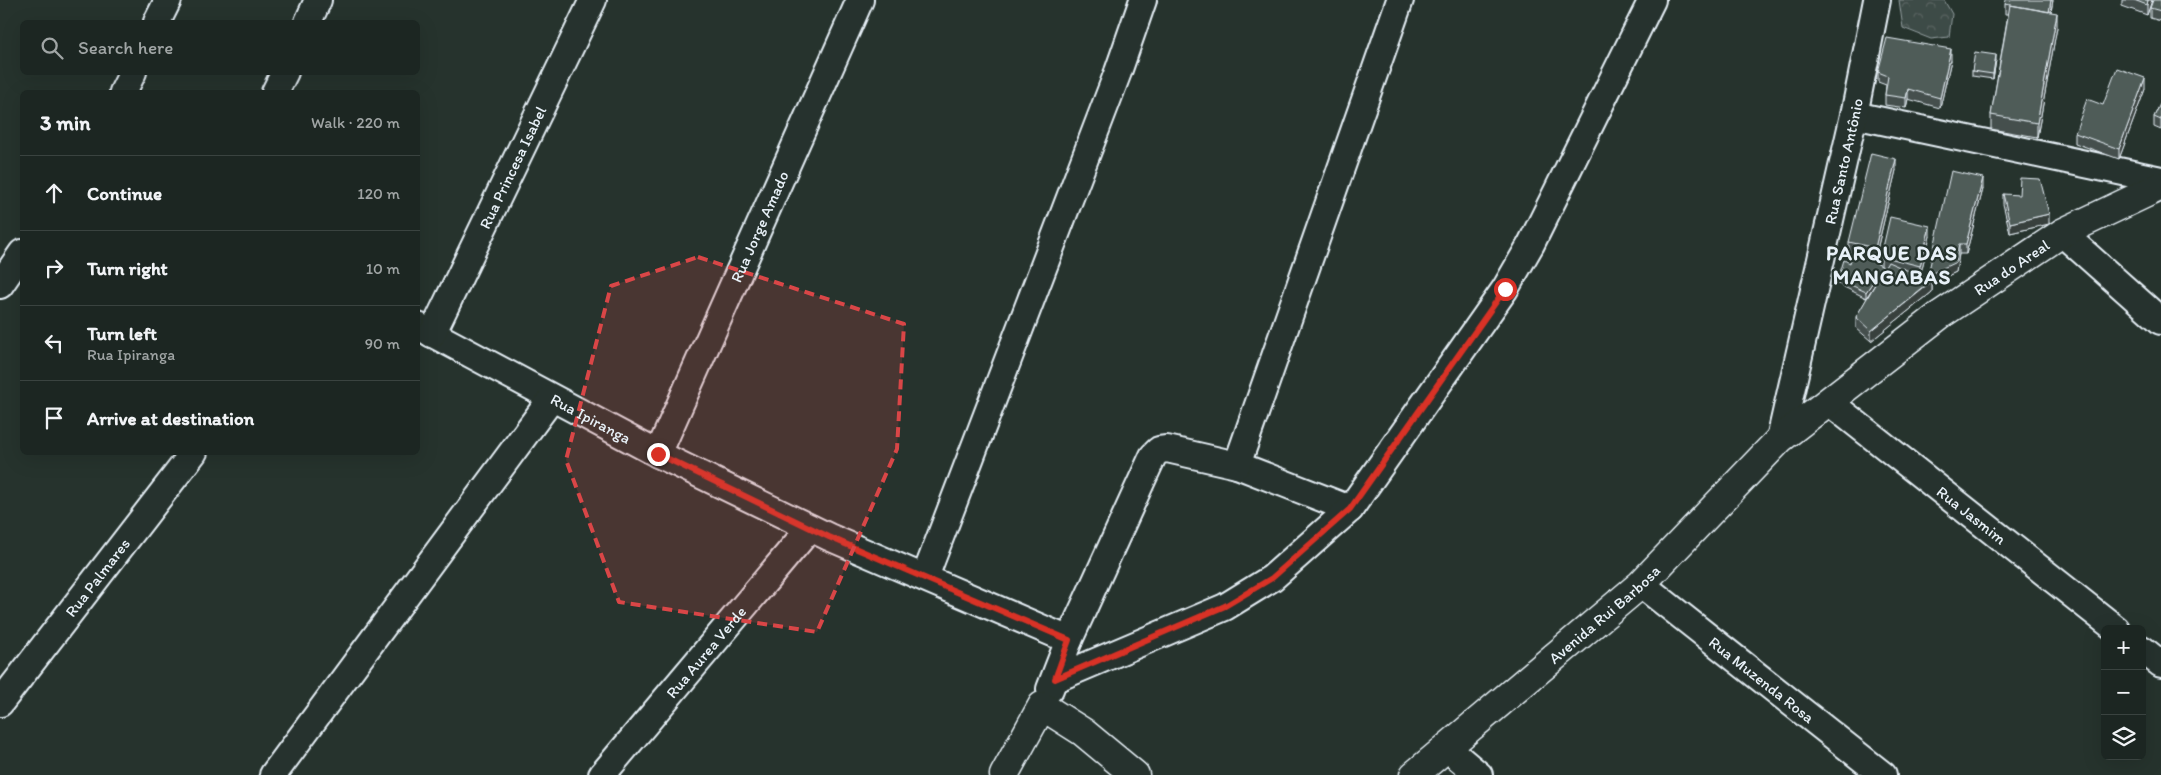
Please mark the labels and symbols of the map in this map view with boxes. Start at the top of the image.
street label: Rua Santo Antônio [1820,97,1867,226]
street label: Rua Princesa Isabel [475,103,551,232]
street label: Rua Jorge Amado [727,168,793,285]
street label: Rua do Areal [1970,235,2053,300]
district label: PARQUE DAS MANGABAS [1826,240,1958,289]
route start [1494,278,1517,301]
street label: Rua Ipiranga [547,390,634,448]
route end [647,443,670,466]
street label: Rua Jasmim [1933,482,2010,549]
street label: Rua Palmares [61,534,134,621]
street label: Avenida Rui Barbosa [1545,561,1664,668]
street label: Rua Aurea Verde [662,602,750,702]
street label: Rua Muzenda Rosa [1705,632,1819,728]

